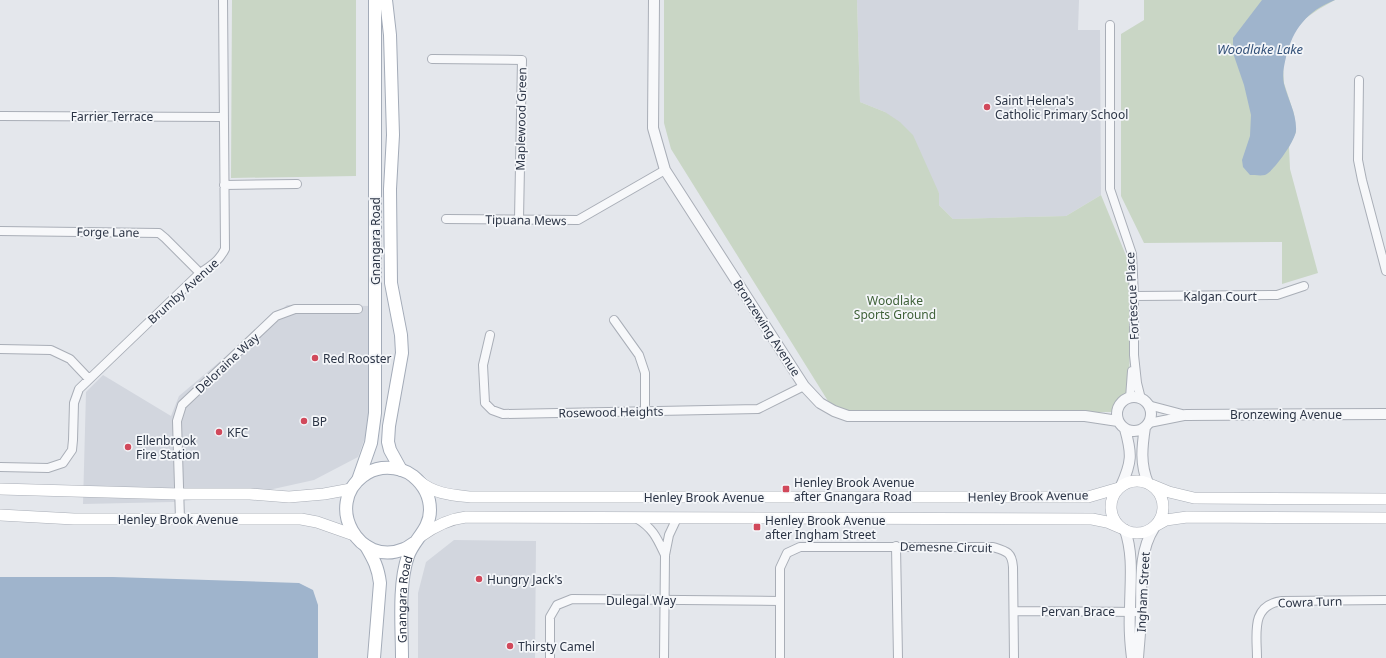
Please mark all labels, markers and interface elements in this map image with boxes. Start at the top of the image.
water label: Woodlake Lake [1217,40,1304,58]
street label: Maplewood Green [512,67,530,171]
place label: Saint Helena's Catholic Primary School [995,92,1128,123]
marker: Saint Helena's Catholic Primary School [982,102,992,112]
street label: Farrier Terrace [71,108,153,125]
street label: Gnangara Road [367,197,384,285]
street label: Tipuana Mews [485,211,567,229]
street label: Forge Lane [76,223,140,241]
street label: Fortescue Place [1121,251,1143,340]
street label: Brumby Avenue [144,254,222,327]
street label: Bronzewing Avenue [729,276,805,380]
street label: Kalgan Court [1183,288,1257,305]
park label: Woodlake Sports Ground [854,292,936,323]
street label: Deloraine Way [191,328,263,397]
place label: Red Rooster [323,350,392,367]
marker: Red Rooster [310,353,320,363]
street label: Rosewood Heights [558,403,664,421]
street label: Bronzewing Avenue [1230,406,1342,423]
place label: BP [312,413,327,430]
marker: BP [299,416,309,426]
place label: KFC [227,424,249,441]
marker: KFC [214,427,224,437]
place label: Ellenbrook Fire Station [136,432,200,463]
marker: Ellenbrook Fire Station [123,442,133,452]
place label: Henley Brook Avenue after Gnangara Road [794,474,915,505]
marker: Henley Brook Avenue after Gnangara Road [781,484,791,494]
street label: Henley Brook Avenue [968,486,1089,506]
street label: Henley Brook Avenue [644,489,765,506]
street label: Henley Brook Avenue [118,511,239,528]
place label: Henley Brook Avenue after Ingham Street [765,512,886,543]
marker: Henley Brook Avenue after Ingham Street [752,522,762,532]
street label: Demesne Circuit [900,538,993,556]
street label: Ingham Street [1132,551,1154,633]
street label: Gnangara Road [393,553,416,643]
place label: Hungry Jack's [487,571,563,588]
marker: Hungry Jack's [474,574,484,584]
street label: Dulegal Way [606,592,677,609]
street label: Cowra Turn [1277,592,1343,612]
street label: Pervan Brace [1041,603,1115,620]
place label: Thirsty Camel [518,638,595,655]
marker: Thirsty Camel [505,641,515,651]

